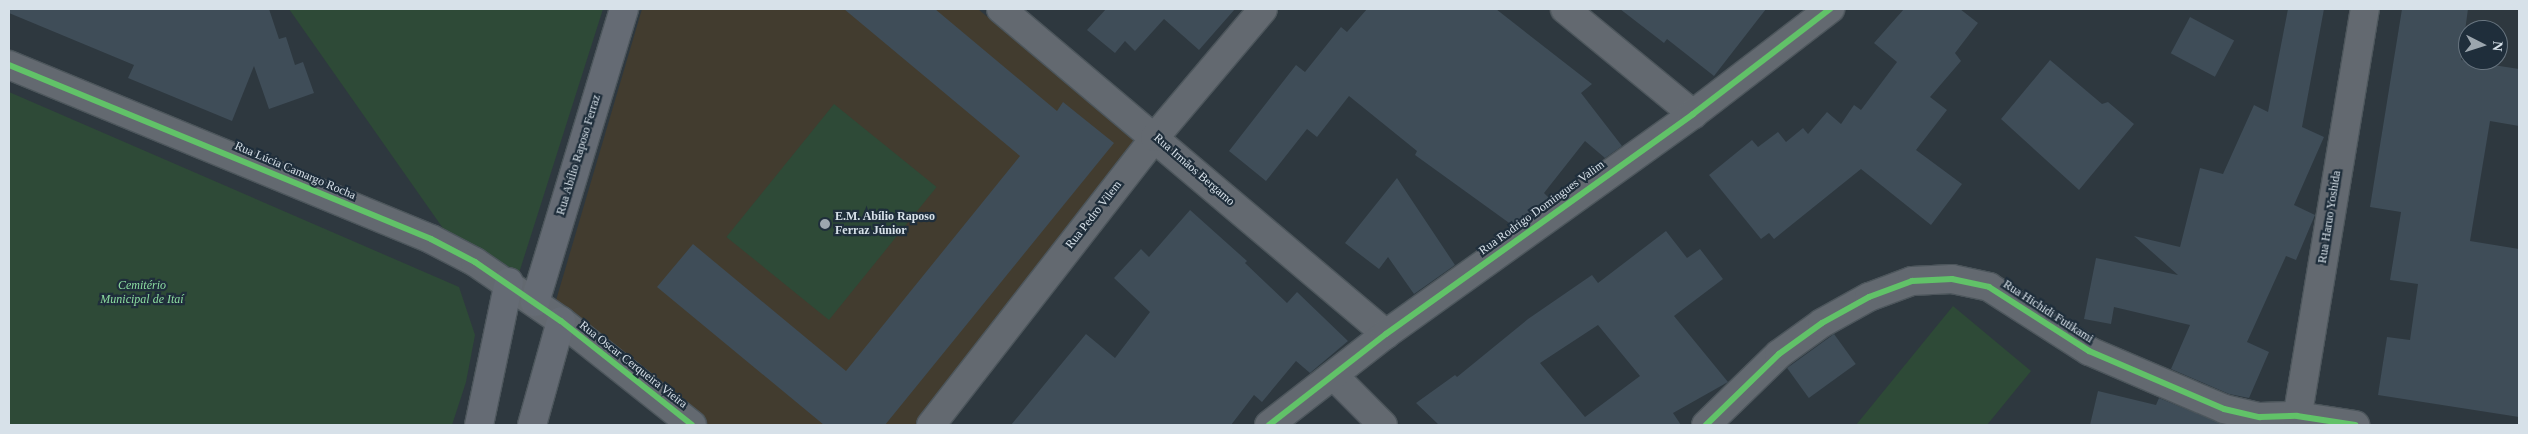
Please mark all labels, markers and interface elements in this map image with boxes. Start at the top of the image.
north arrow [2458,20,2508,70]
text: N [2490,41,2505,52]
street label: Rua Abílio Raposo Ferraz [554,93,604,217]
street label: Rua Irmãos Bergamo [1151,131,1237,209]
street label: Rua Lúcia Camargo Rocha [232,139,358,203]
street label: Rua Rodrigo Domingues Valim [1476,158,1608,258]
street label: Rua Haruo Yoshida [2316,169,2344,265]
street label: Rua Pedro Vilem [1063,178,1125,252]
place label: E.M. Abílio Raposo Ferraz Júnior [835,210,936,238]
marker: E.M. Abílio Raposo Ferraz Júnior [819,218,831,230]
street label: Rua Hichidi Futikami [2000,277,2096,347]
park label: Cemitério Municipal de Itaí [100,279,184,307]
street label: Rua Oscar Cerqueira Vieira [576,318,690,412]

